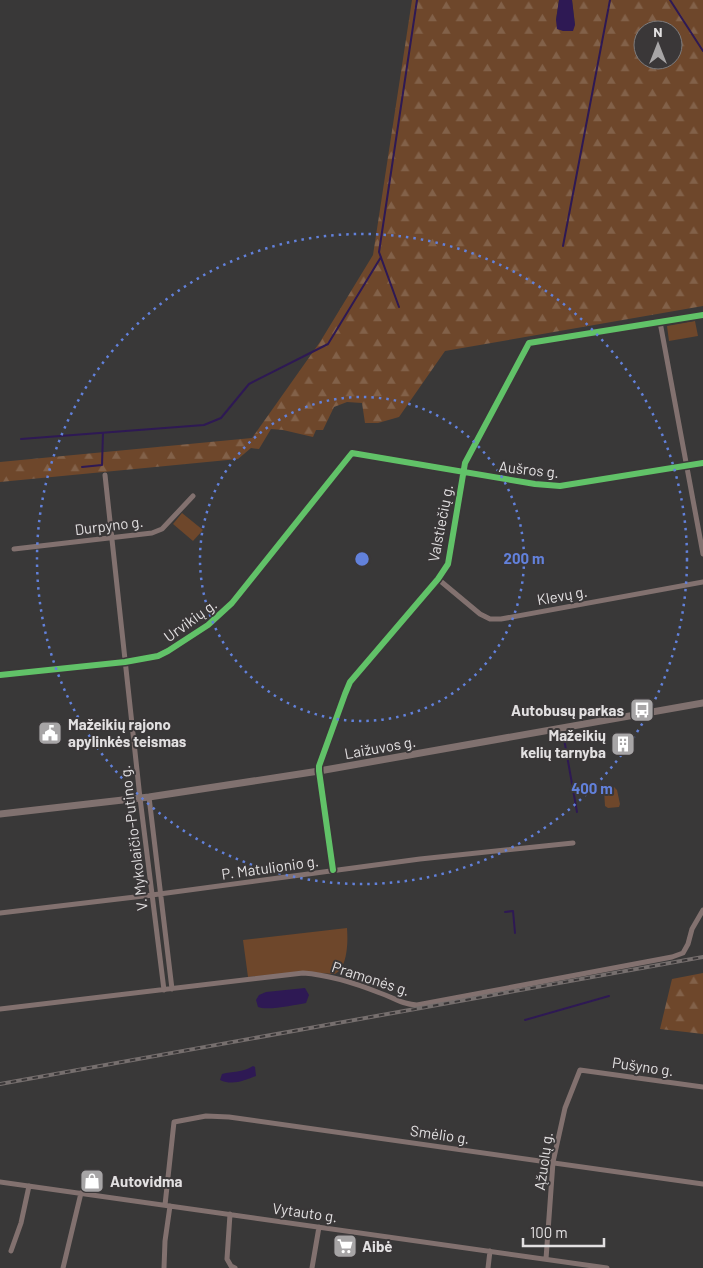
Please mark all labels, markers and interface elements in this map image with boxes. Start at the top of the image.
north arrow [633,20,683,70]
text: N [653,23,663,40]
street label: Aušros g. [498,457,560,481]
street label: Valstiečių g. [424,483,456,563]
street label: Durpyno g. [74,512,144,538]
text: 200 m [503,549,545,567]
centre of rings [353,550,371,568]
street label: Klevų g. [535,582,589,608]
street label: Urvikių g. [160,595,220,645]
bus stop icon: Autobusų parkas [629,697,655,723]
place label: Autobusų parkas [511,701,624,719]
place label: Mažeikių rajono apylinkės teismas [68,715,187,750]
public building icon: Mažeikių rajono apylinkės teismas [37,720,63,746]
place label: Mažeikių kelių tarnyba [521,726,606,761]
building icon: Mažeikių kelių tarnyba [610,731,636,757]
street label: Laižuvos g. [343,732,417,762]
street label: V. Mykolaičio-Putino g. [115,764,151,912]
text: 400 m [571,779,613,797]
street label: P. Matulionio g. [220,851,320,883]
street label: Pramonės g. [330,957,412,999]
street label: Pušyno g. [611,1053,675,1079]
street label: Smėlio g. [409,1121,471,1147]
street label: Ąžuolų g. [530,1131,556,1191]
shop icon: Autovidma [79,1168,105,1194]
place label: Autovidma [110,1172,182,1190]
street label: Vytauto g. [271,1199,339,1225]
scale bar [523,1216,604,1248]
text: 100 m [530,1223,568,1241]
supermarket icon: Aibė [332,1233,358,1259]
place label: Aibė [362,1237,393,1255]

